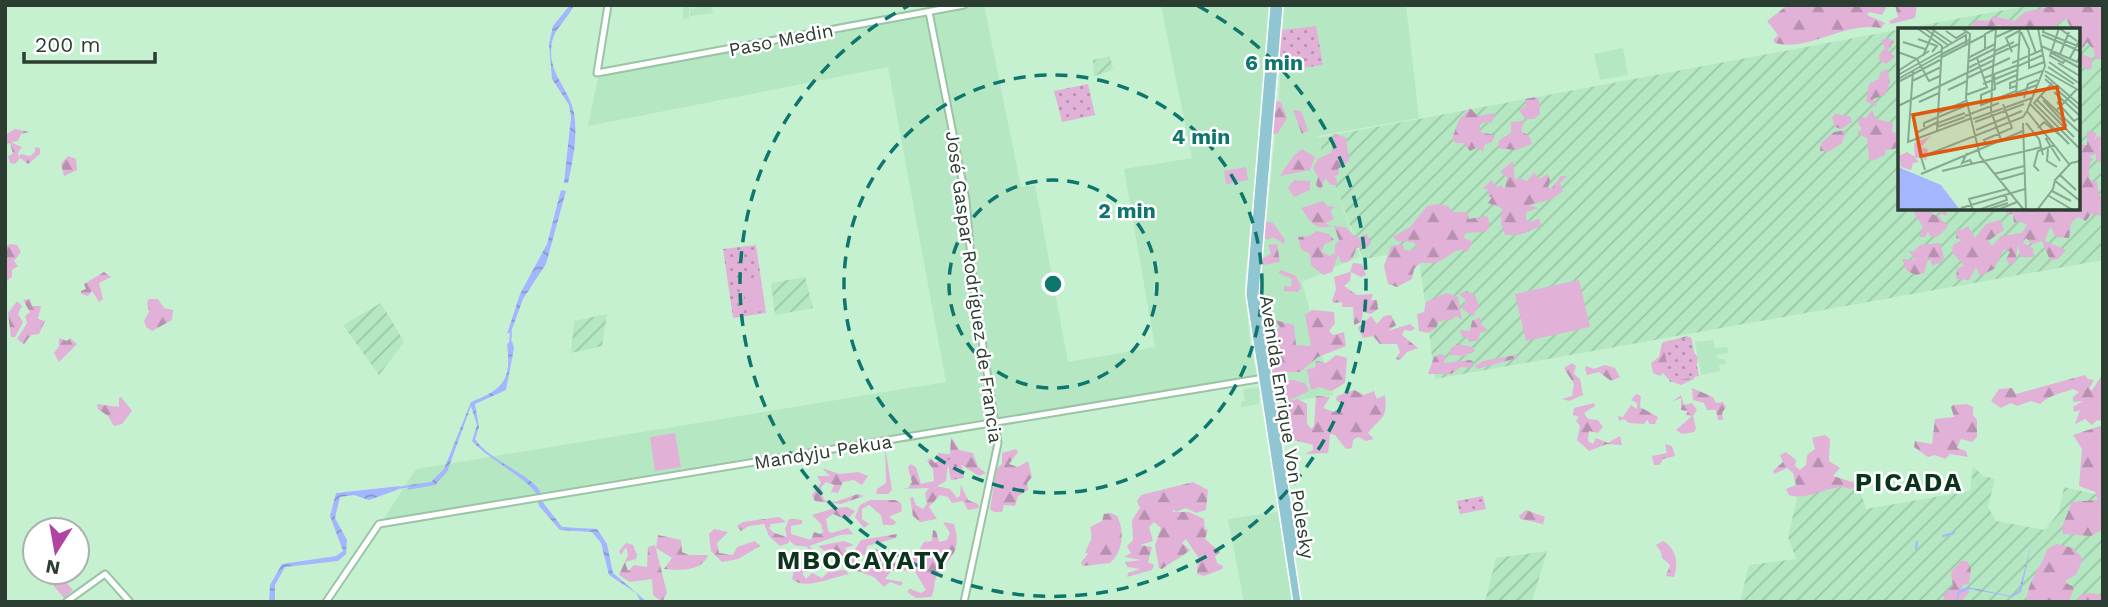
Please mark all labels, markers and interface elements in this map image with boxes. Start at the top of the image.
street label: Paso Medin [727,19,835,61]
scale bar [24,21,156,65]
inset map [1898,28,2080,210]
text: 200 m [35,32,101,57]
text: 6 min [1245,50,1303,75]
text: 4 min [1172,124,1230,149]
street label: José Gaspar Rodríguez de Francia [941,129,1007,445]
text: 2 min [1098,198,1156,223]
centre of rings [1041,272,1065,296]
street label: Avenida Enrique Von Polesky [1255,294,1319,561]
street label: Mandyju Pekua [752,430,894,474]
district label: PICADA [1855,467,1963,497]
north arrow [21,516,91,586]
district label: MBOCAYATY [777,545,951,575]
text: N [44,555,62,580]

